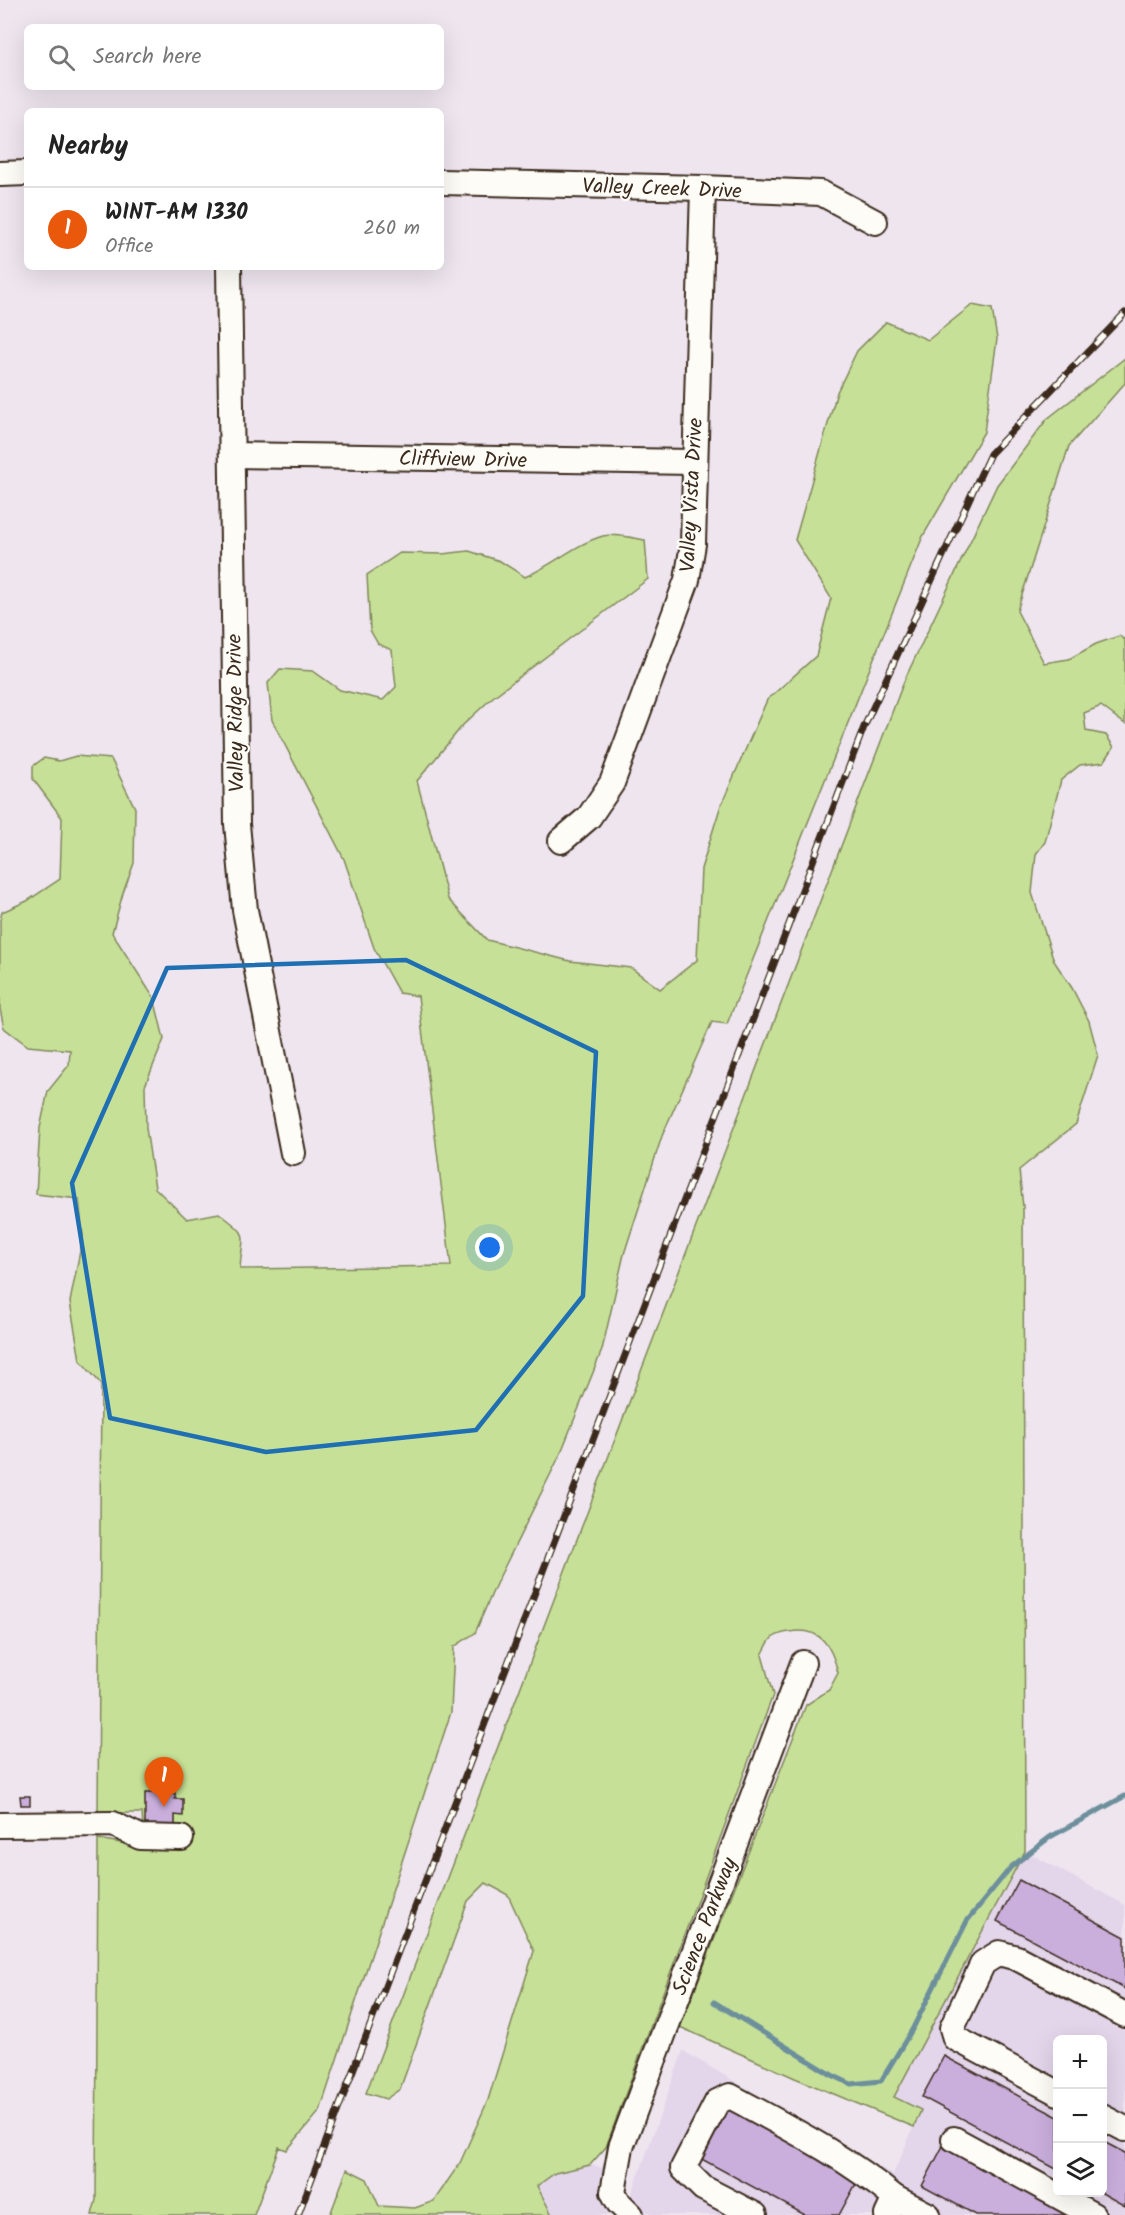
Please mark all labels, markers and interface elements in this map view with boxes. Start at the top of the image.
search box [24,24,444,90]
text: Search here [93,40,201,75]
icon: search [45,41,78,74]
text: Nearby [48,126,128,168]
street label: Valley Creek Drive [582,170,743,209]
text: WINT-AM 1330 [105,196,248,231]
text: 1 [64,213,71,245]
text: 260 m [363,213,420,245]
text: Office [105,231,153,263]
street label: Valley Vista Drive [672,417,713,573]
street label: Cliffview Drive [399,443,528,478]
street label: Valley Ridge Drive [219,633,254,792]
your location [475,1233,504,1262]
pin: 1 [144,1758,184,1807]
street label: Science Parkway [664,1853,747,2000]
map controls [1053,2035,1107,2197]
button: + [1053,2035,1107,2089]
button: − [1053,2089,1107,2143]
button: layers [1053,2143,1107,2197]

